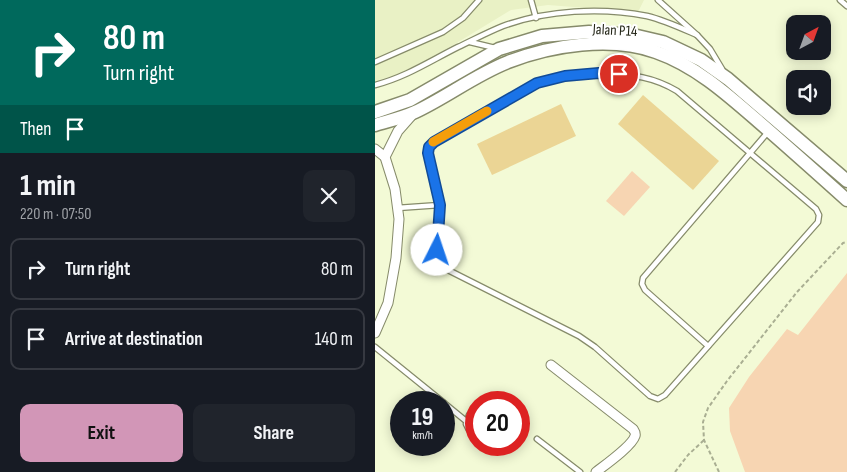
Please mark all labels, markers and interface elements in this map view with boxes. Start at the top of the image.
north arrow [786,15,831,60]
map controls [786,15,831,115]
text: 80 m [103,17,165,60]
icon: right [20,20,85,85]
street label: Jalan P14 [591,20,638,41]
pin [598,53,640,95]
text: Turn right [103,60,174,87]
icon: arrive [605,60,633,88]
button: sound [786,70,831,115]
icon: arrive [61,115,89,143]
text: Then [20,118,51,141]
text: 1 min [20,168,76,204]
button: close [303,170,355,222]
text: 220 m · 07:50 [20,205,91,224]
position arrow [410,223,462,275]
icon: right [22,255,50,283]
text: Turn right [65,258,130,281]
text: 80 m [321,258,353,281]
icon: arrive [22,325,50,353]
text: Arrive at destination [65,328,203,351]
text: 140 m [315,328,353,351]
speed limit sign: 20 [465,391,530,456]
text: 19 [412,402,433,433]
button: Exit [20,404,183,462]
button: Share [193,404,355,462]
text: km/h [412,428,433,443]

